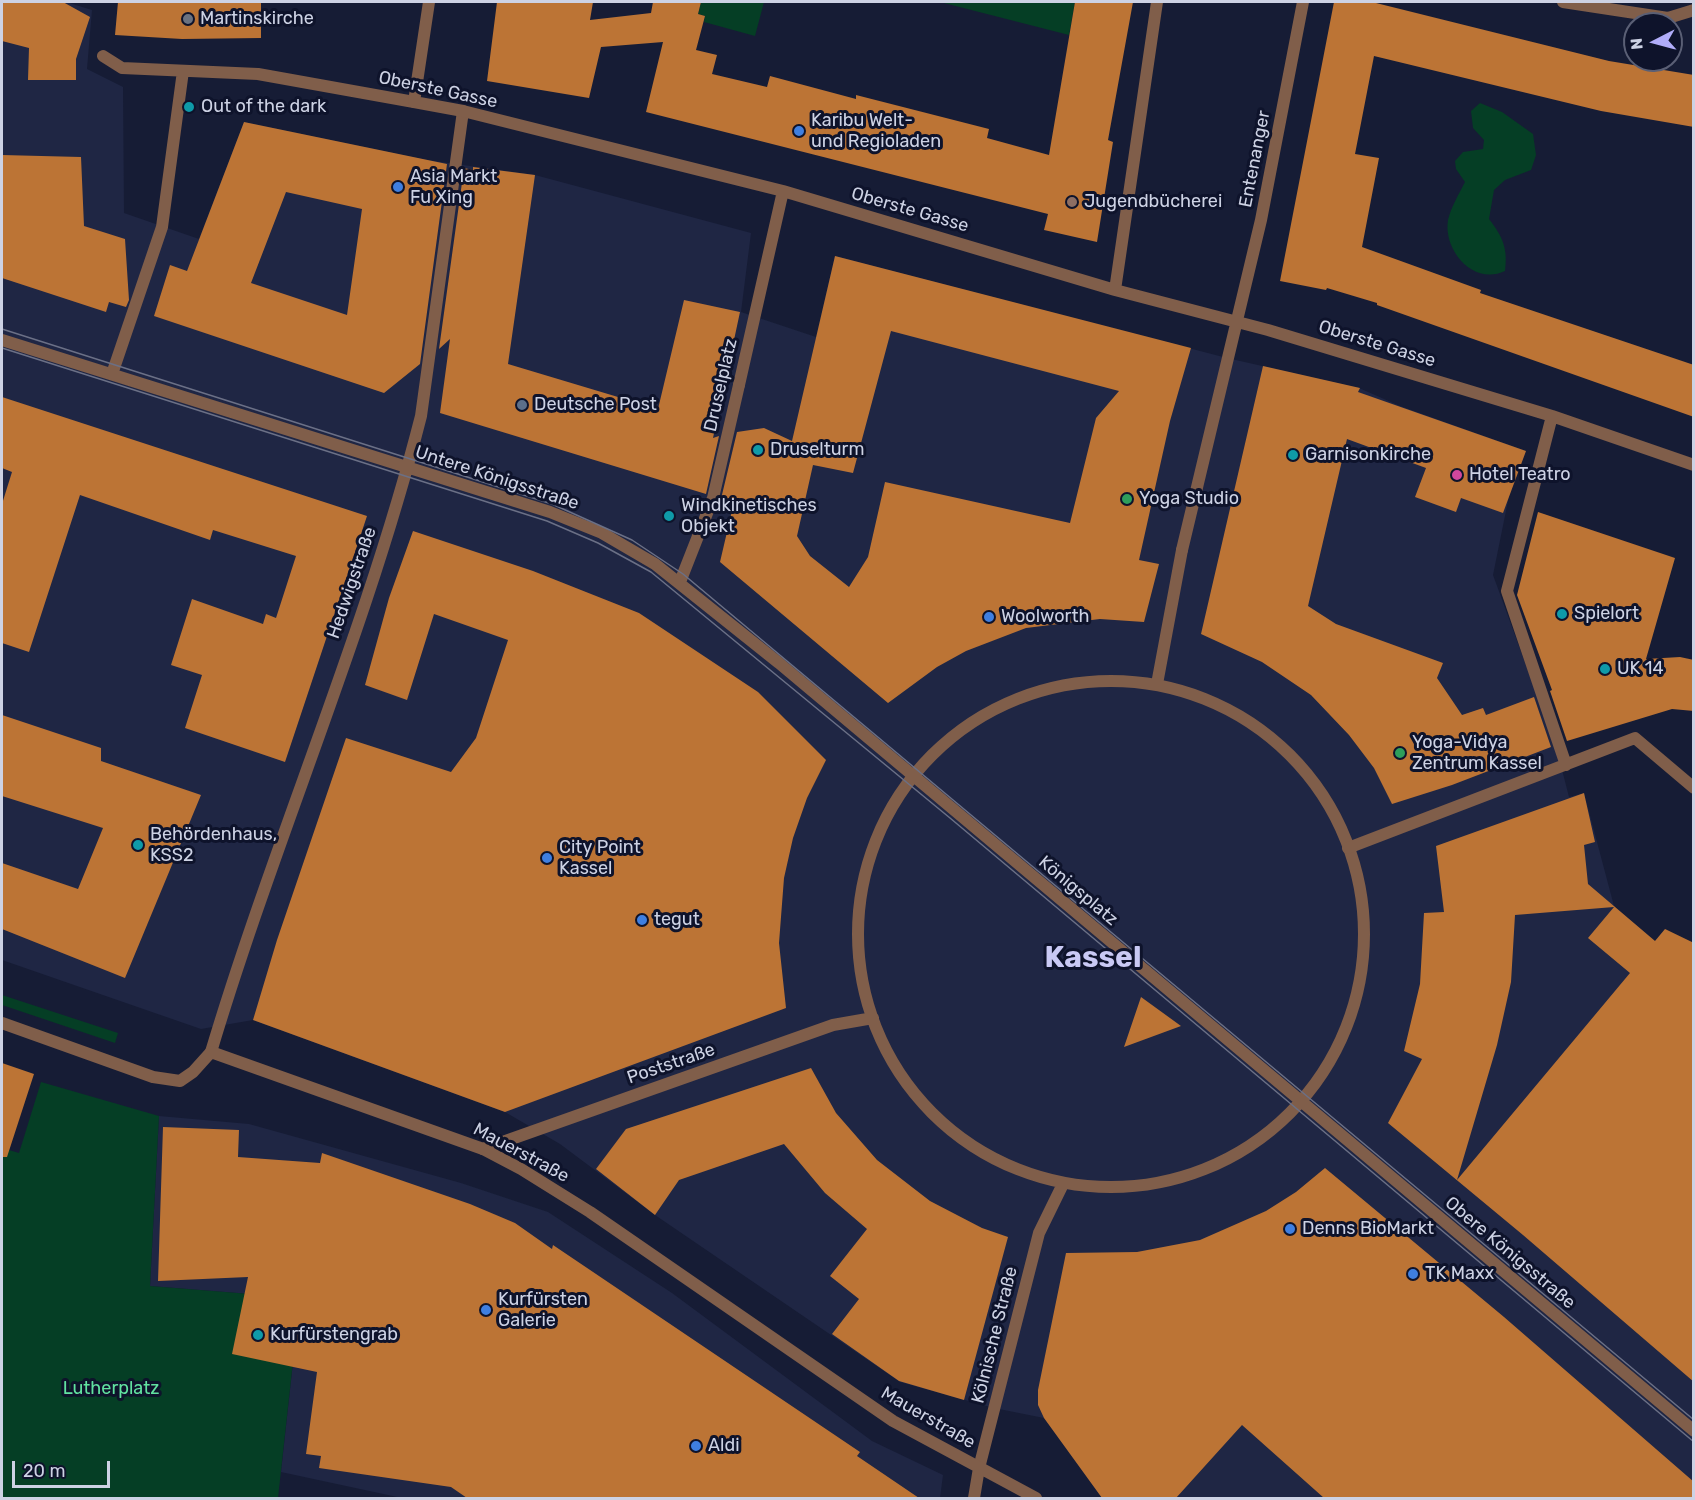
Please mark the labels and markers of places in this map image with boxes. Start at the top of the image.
place label: Martinskirche [200,8,314,30]
marker: Martinskirche [181,12,195,26]
place label: Out of the dark [201,96,326,118]
marker: Out of the dark [182,100,196,114]
place label: Karibu Welt- und Regioladen [811,110,941,152]
marker: Karibu Welt- und Regioladen [792,124,806,138]
place label: Asia Markt Fu Xing [410,166,497,208]
marker: Asia Markt Fu Xing [391,180,405,194]
place label: Jugendbücherei [1084,191,1222,213]
marker: Jugendbücherei [1065,195,1079,209]
place label: Deutsche Post [534,394,657,416]
marker: Deutsche Post [515,398,529,412]
place label: Druselturm [770,439,864,461]
marker: Druselturm [751,443,765,457]
place label: Garnisonkirche [1305,444,1431,466]
marker: Garnisonkirche [1286,448,1300,462]
place label: Hotel Teatro [1469,464,1571,486]
marker: Hotel Teatro [1450,468,1464,482]
place label: Yoga Studio [1139,488,1239,510]
marker: Yoga Studio [1120,492,1134,506]
place label: Windkinetisches Objekt [681,495,817,538]
marker: Windkinetisches Objekt [662,509,676,523]
place label: Spielort [1574,603,1639,625]
place label: Woolworth [1001,606,1089,628]
marker: Spielort [1555,607,1569,621]
marker: Woolworth [982,610,996,624]
place label: UK 14 [1617,658,1664,680]
marker: UK 14 [1598,662,1612,676]
place label: Yoga-Vidya Zentrum Kassel [1412,732,1542,774]
marker: Yoga-Vidya Zentrum Kassel [1393,746,1407,760]
place label: Behördenhaus, KSS2 [150,824,277,866]
place label: City Point Kassel [559,837,641,880]
marker: Behördenhaus, KSS2 [131,838,145,852]
marker: City Point Kassel [540,851,554,865]
place label: tegut [654,909,700,931]
marker: tegut [635,913,649,927]
place label: Denns BioMarkt [1302,1218,1434,1240]
marker: Denns BioMarkt [1283,1222,1297,1236]
place label: TK Maxx [1425,1263,1494,1285]
marker: TK Maxx [1406,1267,1420,1281]
place label: Kurfürsten Galerie [498,1289,588,1332]
marker: Kurfürsten Galerie [479,1303,493,1317]
place label: Kurfürstengrab [270,1324,398,1346]
marker: Kurfürstengrab [251,1328,265,1342]
place label: Aldi [708,1435,739,1457]
marker: Aldi [689,1439,703,1453]

